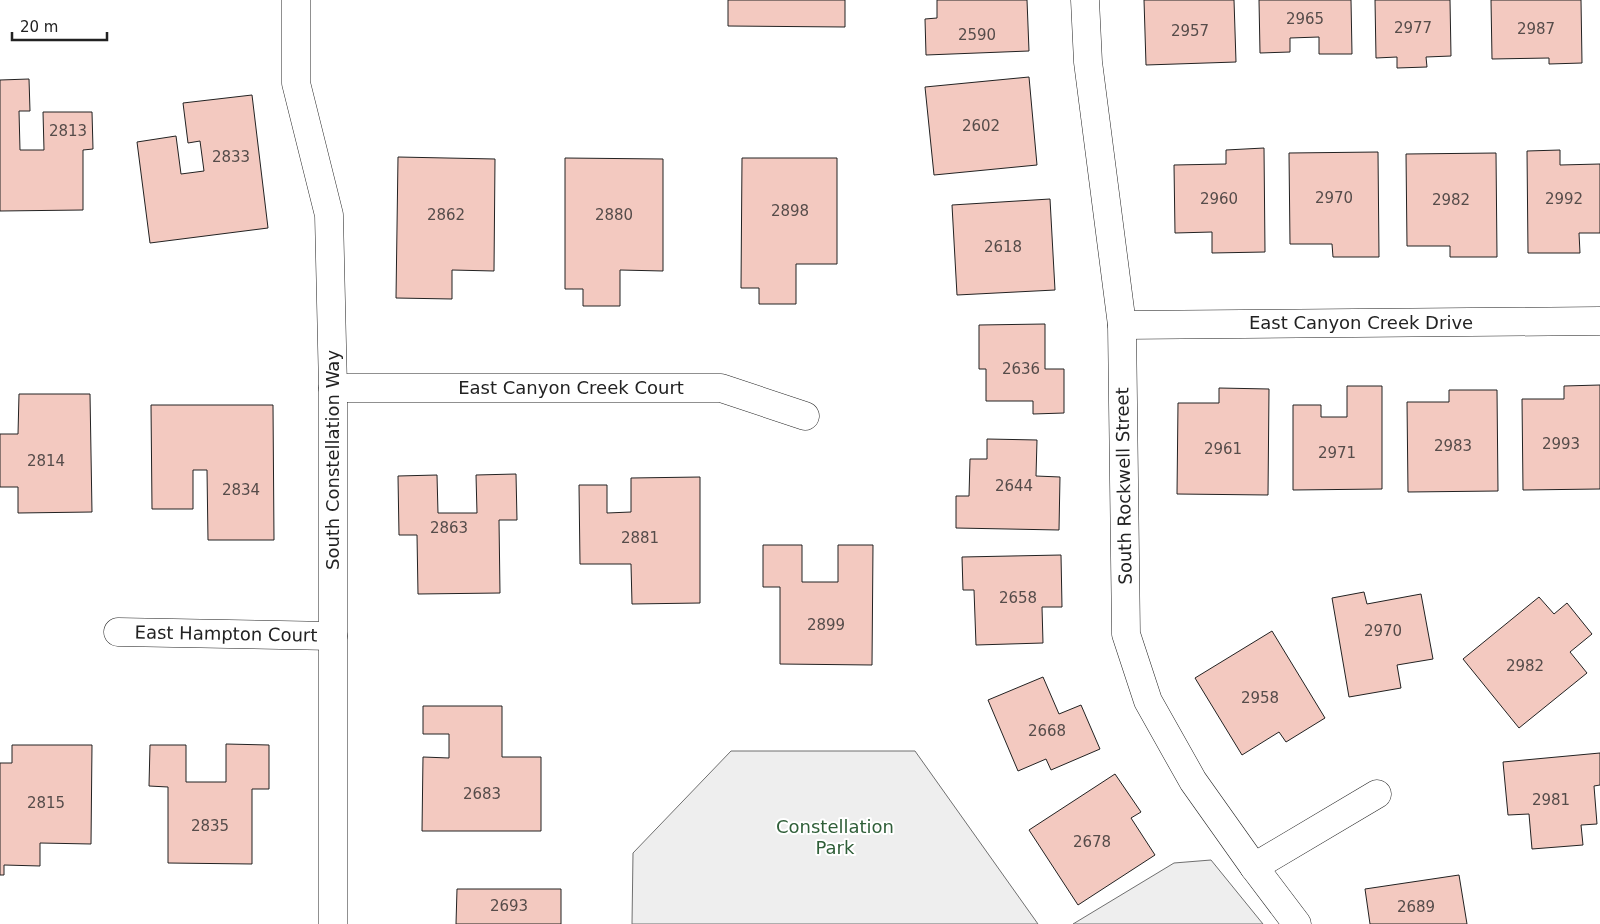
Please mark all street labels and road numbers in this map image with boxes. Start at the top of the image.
street label: East Canyon Creek Drive [1249,312,1473,333]
street label: South Constellation Way [322,350,343,570]
street label: East Canyon Creek Court [458,377,684,398]
street label: South Rockwell Street [1111,387,1136,585]
street label: East Hampton Court [134,621,318,646]

